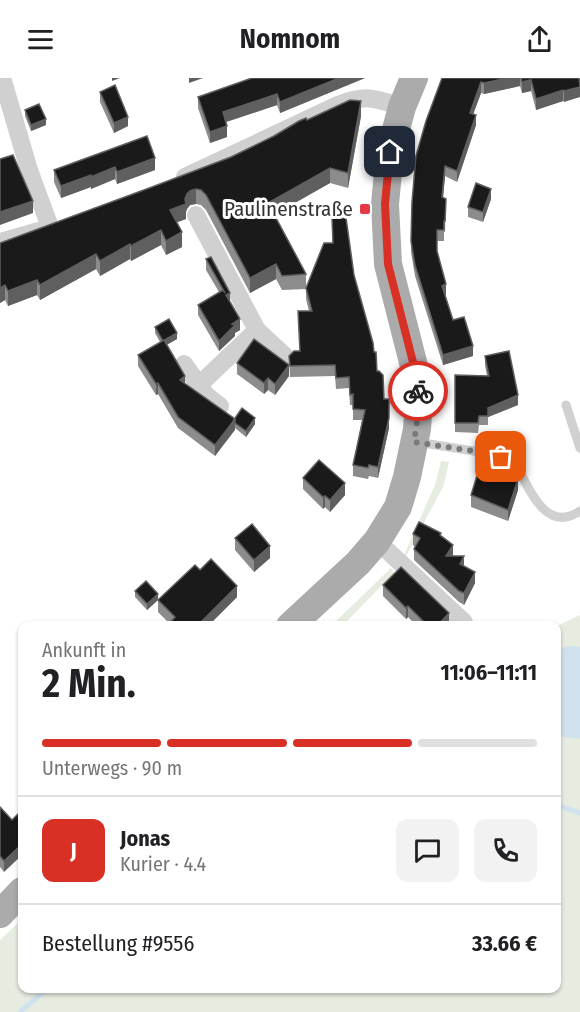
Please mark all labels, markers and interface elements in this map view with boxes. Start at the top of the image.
icon: menu [24,23,57,56]
text: Nomnom [240,23,340,55]
icon: share [523,23,556,56]
pin [364,126,415,177]
icon: home [373,135,406,168]
place label: Paulinenstraße [224,196,353,222]
marker: Paulinenstraße [358,202,372,216]
courier [388,361,448,421]
icon: bike [402,375,435,408]
pin [475,431,526,482]
icon: bag [484,440,517,473]
text: Ankunft in [42,638,126,662]
text: 11:06–11:11 [441,659,537,686]
text: 2 Min. [42,661,136,707]
text: Unterwegs · 90 m [42,756,182,780]
button: chat [396,819,459,882]
button: phone [474,819,537,882]
text: Jonas [120,825,170,852]
text: J [70,837,77,864]
text: Kurier · 4.4 [120,852,206,876]
text: Bestellung #9556 [42,930,194,957]
text: 33.66 € [472,930,537,957]

